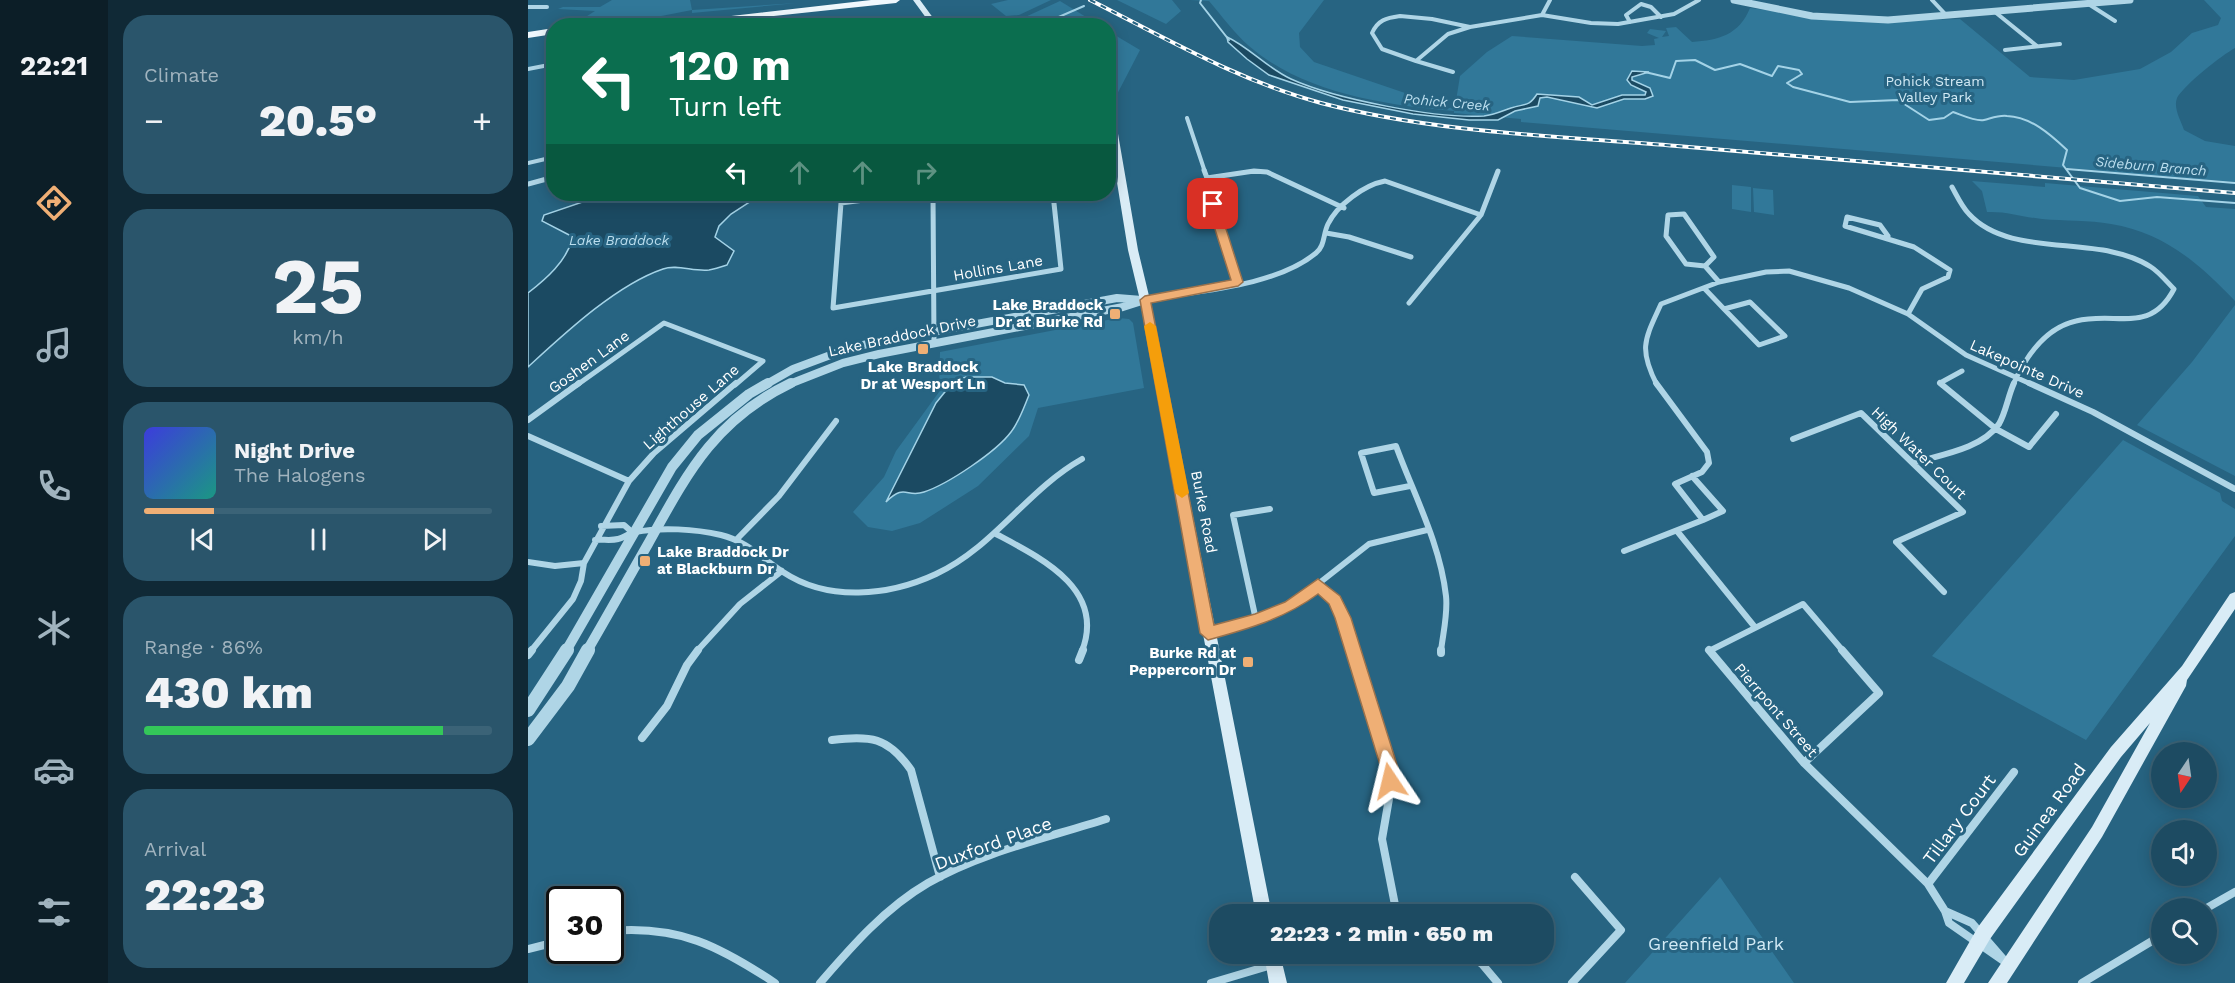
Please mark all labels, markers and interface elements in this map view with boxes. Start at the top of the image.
text: 120 m [669,41,791,90]
icon: left [570,42,648,120]
text: 22:21 [20,50,88,82]
text: Climate [144,63,219,87]
park label: Pohick Stream Valley Park [1885,73,1985,105]
water label: Pohick Creek [1403,90,1491,114]
text: Turn left [669,91,781,123]
text: 20.5° [259,94,377,147]
text: − [144,101,164,140]
text: + [472,101,492,140]
water label: Sideburn Branch [2095,153,2207,179]
icon: left [720,156,753,189]
icon: ahead [783,156,816,189]
icon: ahead [846,156,879,189]
icon: right [909,156,942,189]
pin [1187,178,1238,229]
icon: directions [33,182,75,224]
icon: arrive [1196,187,1229,220]
water label: Lake Braddock [569,232,669,248]
text: 25 [272,240,364,332]
street label: Hollins Lane [952,251,1044,285]
place label: Lake Braddock Dr at Burke Rd [992,296,1104,331]
marker: Lake Braddock Dr at Burke Rd [1108,307,1122,321]
street label: Lake Braddock Drive [827,312,977,360]
icon: music [33,324,75,366]
text: km/h [292,325,344,349]
street label: Goshen Lane [545,327,633,397]
street label: Lakepointe Drive [1967,336,2087,402]
marker: Lake Braddock Dr at Wesport Ln [916,342,930,356]
place label: Lake Braddock Dr at Wesport Ln [861,358,985,393]
street label: Lighthouse Lane [639,361,743,453]
street label: High Water Court [1868,403,1971,504]
text: Night Drive [234,438,355,463]
text: The Halogens [234,463,366,487]
icon: phone [33,465,75,507]
street label: Burke Road [1187,469,1221,555]
icon: previous [186,523,219,556]
icon: pause [302,523,335,556]
icon: next [418,523,451,556]
place label: Lake Braddock Dr at Blackburn Dr [657,543,789,578]
marker: Lake Braddock Dr at Blackburn Dr [638,554,652,568]
icon: climate [33,607,75,649]
text: Range · 86% [144,635,263,659]
place label: Burke Rd at Peppercorn Dr [1129,644,1237,679]
marker: Burke Rd at Peppercorn Dr [1241,655,1255,669]
street label: Pierrpont Street [1730,660,1822,761]
text: 430 km [144,666,313,719]
north arrow [2151,742,2217,808]
map controls [2151,742,2217,964]
icon: car [33,749,75,791]
position arrow [1358,749,1422,813]
street label: Guinea Road [2008,759,2090,861]
street label: Tillary Court [1918,769,2000,868]
street label: Duxford Place [932,812,1054,874]
button: sound [2151,820,2217,886]
text: Arrival [144,837,206,861]
text: 22:23 [144,868,266,921]
speed limit sign: 30 [546,886,624,964]
icon: filters [33,891,75,933]
button: search [2151,898,2217,964]
text: 22:23 · 2 min · 650 m [1270,921,1493,946]
park label: Greenfield Park [1648,933,1784,954]

